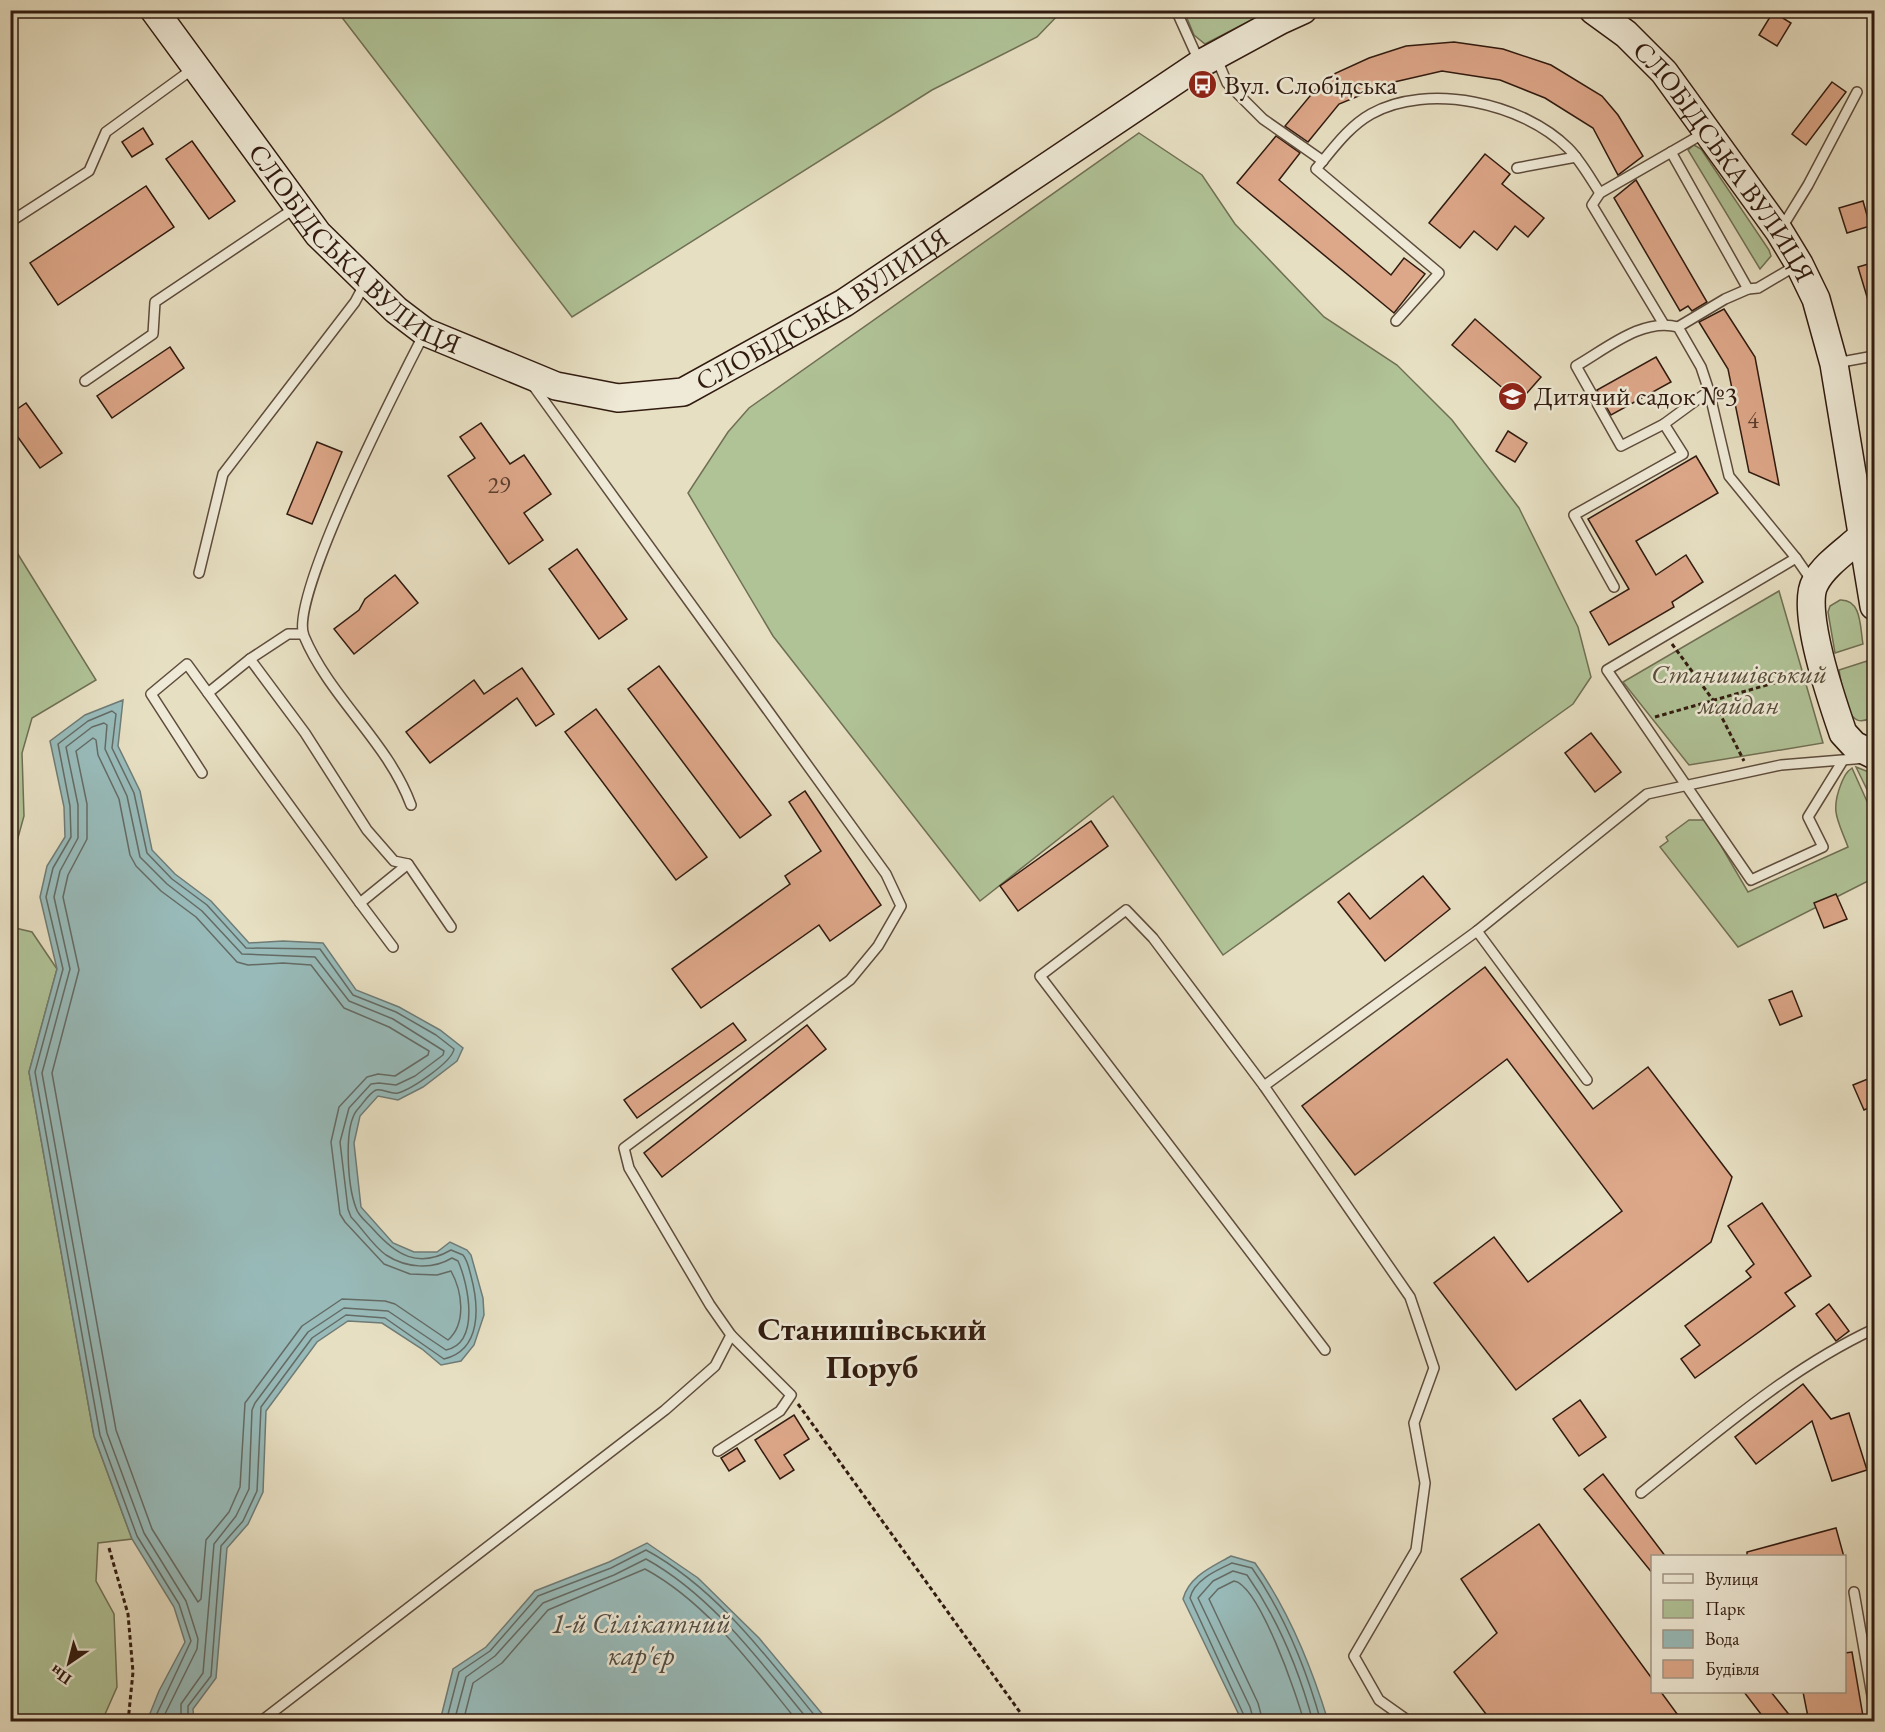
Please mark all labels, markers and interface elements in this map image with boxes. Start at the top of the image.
street label: СЛОБІДСЬКА ВУЛИЦЯ [1626,33,1823,287]
place label: Вул. Слобідська [1224,67,1397,102]
bus stop icon: Вул. Слобідська [1187,69,1219,101]
street label: СЛОБІДСЬКА ВУЛИЦЯ [241,137,466,362]
street label: СЛОБІДСЬКА ВУЛИЦЯ [689,220,955,399]
place label: Дитячий садок №3 [1534,378,1737,413]
school or university icon: Дитячий садок №3 [1497,380,1529,412]
house number: 4 [1747,404,1759,435]
house number: 29 [487,469,511,500]
park label: Станишівський майдан [1651,656,1827,722]
district label: Станишівський Поруб [757,1307,987,1388]
legend [1651,1555,1846,1693]
text: Вулиця [1705,1567,1758,1590]
text: Парк [1705,1597,1745,1620]
water label: 1-й Сілікатний кар'єр [551,1605,731,1673]
text: Вода [1705,1627,1740,1650]
north arrow [39,1633,99,1693]
text: Будівля [1705,1657,1760,1680]
text: Пн [46,1660,76,1690]

